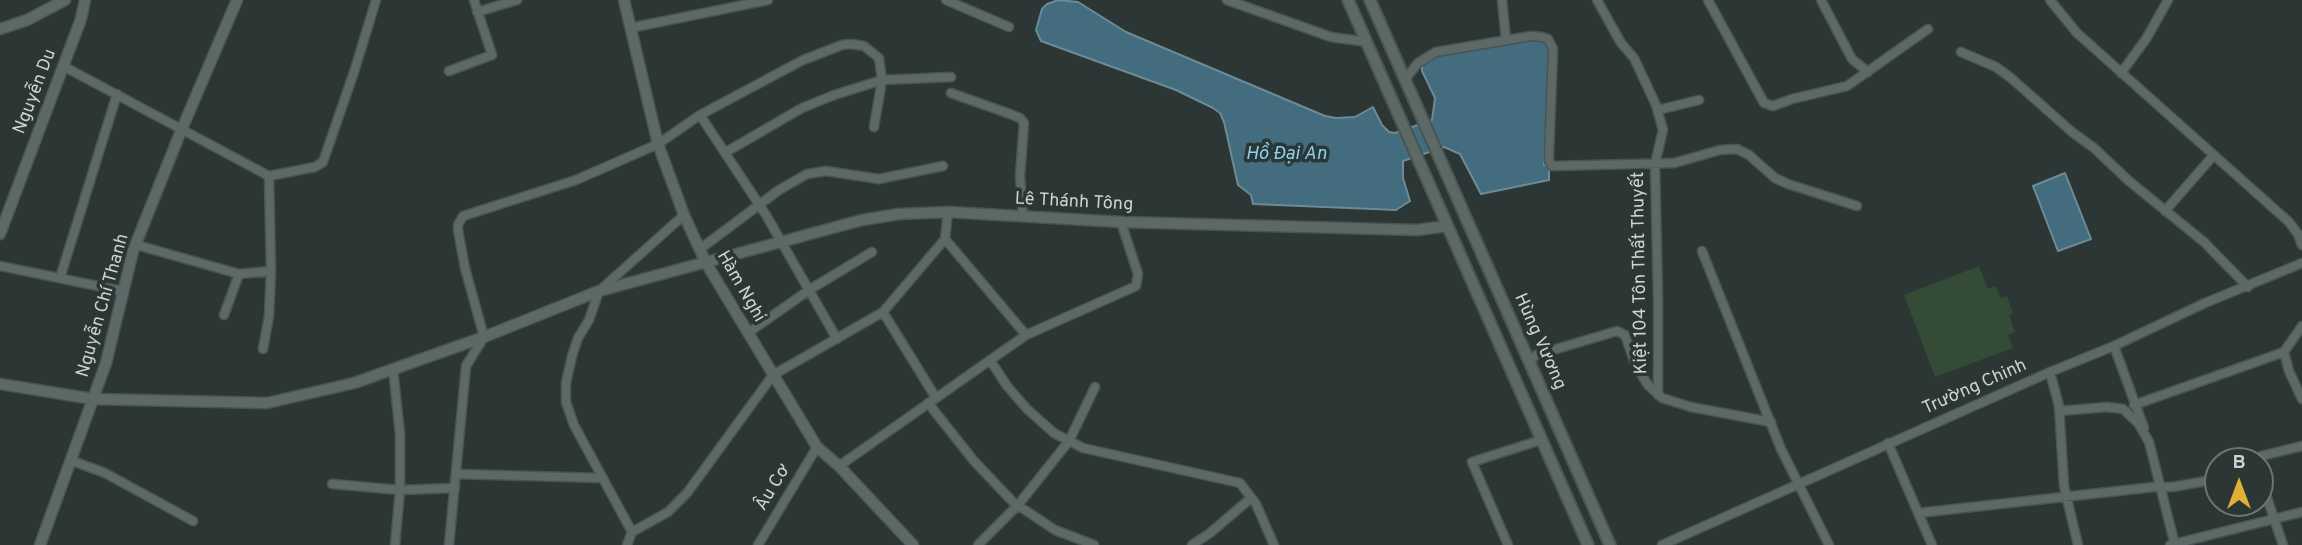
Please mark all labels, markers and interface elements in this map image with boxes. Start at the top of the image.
street label: Nguyễn Du [10,46,62,138]
water label: Hồ Đại An [1246,144,1326,166]
street label: Kiệt 104 Tôn Thất Thuyết [1628,171,1654,375]
street label: Lê Thánh Tông [1014,189,1134,217]
street label: Nguyễn Chí Thanh [73,232,135,380]
street label: Hàm Nghi [711,247,769,327]
street label: Hùng Vương [1508,290,1570,394]
street label: Trường Chinh [1920,355,2030,421]
north arrow [2204,447,2274,517]
text: B [2232,451,2246,475]
street label: Âu Cơ [752,461,796,515]

